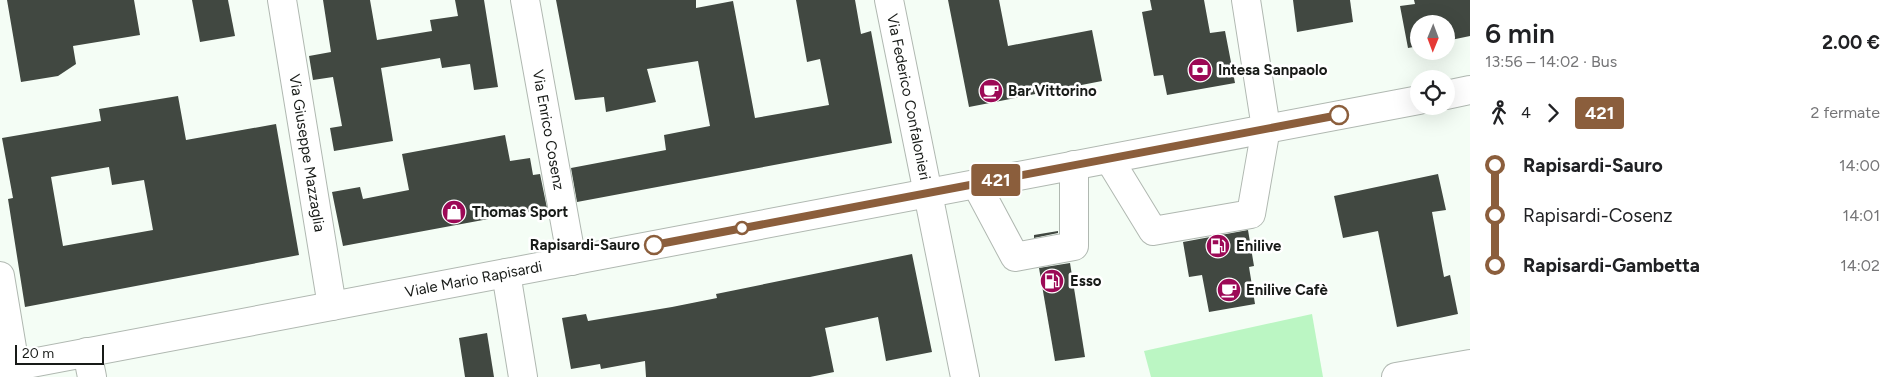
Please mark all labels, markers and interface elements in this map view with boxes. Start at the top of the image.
street label: Via Federico Confalonieri [883,12,934,182]
north arrow [1410,15,1455,60]
map controls [1410,15,1455,115]
text: 6 min [1485,16,1555,50]
text: 2.00 € [1822,31,1880,54]
text: 13:56 – 14:02 · Bus [1485,52,1617,71]
bank icon: Intesa Sanpaolo [1187,57,1213,83]
place label: Intesa Sanpaolo [1218,61,1328,79]
street label: Via Enrico Cosenz [529,68,568,192]
button: locate [1410,70,1455,115]
street label: Via Giuseppe Mazzaglia [285,73,329,233]
cafe icon: Bar Vittorino [978,78,1004,104]
place label: Bar Vittorino [1008,82,1097,100]
icon: walk [1485,99,1513,127]
icon: forward [1539,99,1567,127]
text: 421 [1585,102,1614,124]
text: 4 [1521,103,1531,122]
text: 2 fermate [1811,103,1880,122]
unlabelled marker [1329,105,1349,125]
text: Rapisardi-Sauro [1523,154,1663,177]
text: 14:00 [1839,156,1880,175]
line badge: 421 [967,164,1025,196]
text: 421 [981,169,1011,191]
shop icon: Thomas Sport [441,199,467,225]
place label: Thomas Sport [472,203,568,221]
text: Rapisardi-Cosenz [1523,204,1673,227]
text: 14:01 [1843,206,1880,225]
unlabelled marker [735,221,749,235]
fuel station icon: Enilive [1205,233,1231,259]
marker: Rapisardi-Sauro [644,235,664,255]
place label: Rapisardi-Sauro [530,236,640,254]
place label: Enilive [1236,237,1282,255]
text: Rapisardi-Gambetta [1523,254,1700,277]
text: 14:02 [1840,256,1880,275]
street label: Viale Mario Rapisardi [403,257,544,301]
fuel station icon: Esso [1039,268,1065,294]
place label: Esso [1070,272,1102,290]
cafe icon: Enilive Cafè [1216,277,1242,303]
place label: Enilive Cafè [1246,281,1328,299]
scale bar [15,342,104,365]
text: 20 m [22,345,54,362]

